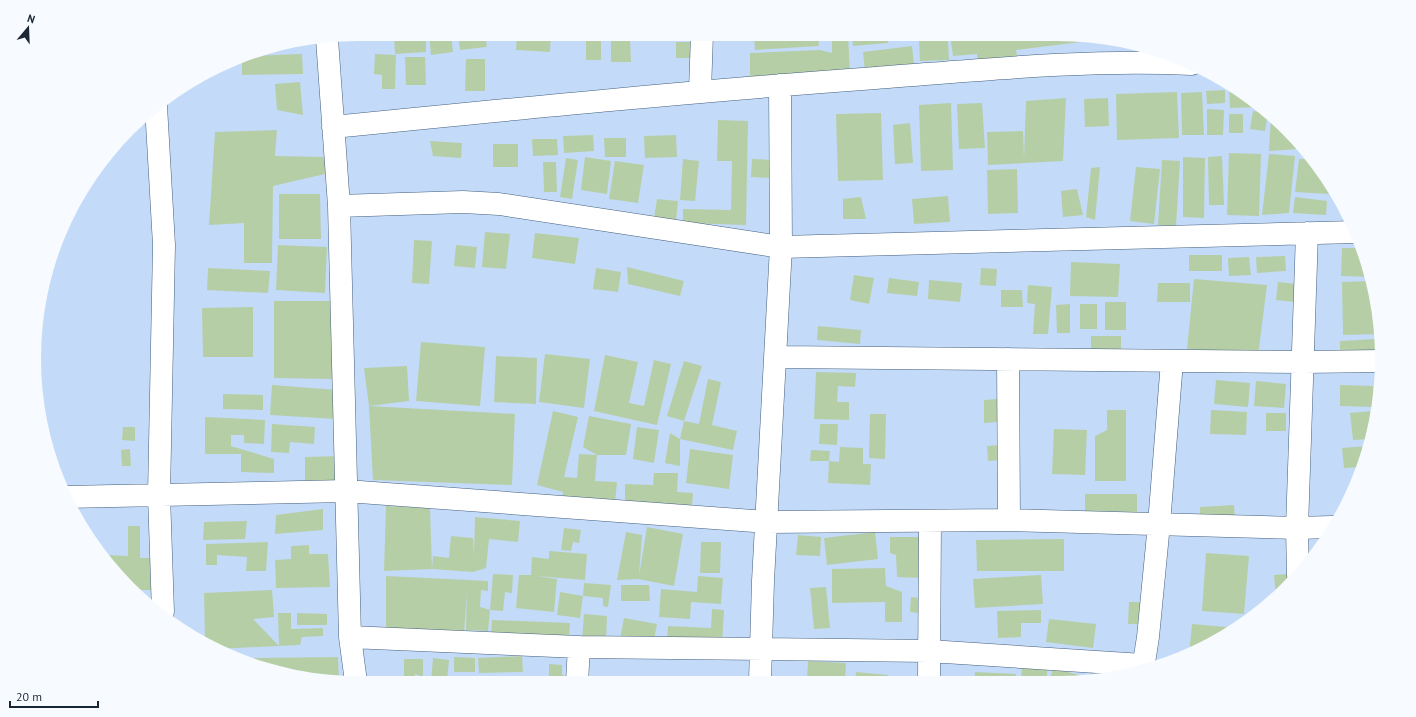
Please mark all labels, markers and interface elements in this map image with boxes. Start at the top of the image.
north arrow [8,8,48,48]
text: N [26,11,37,26]
scale bar [10,683,98,709]
text: 20 m [16,689,42,704]

